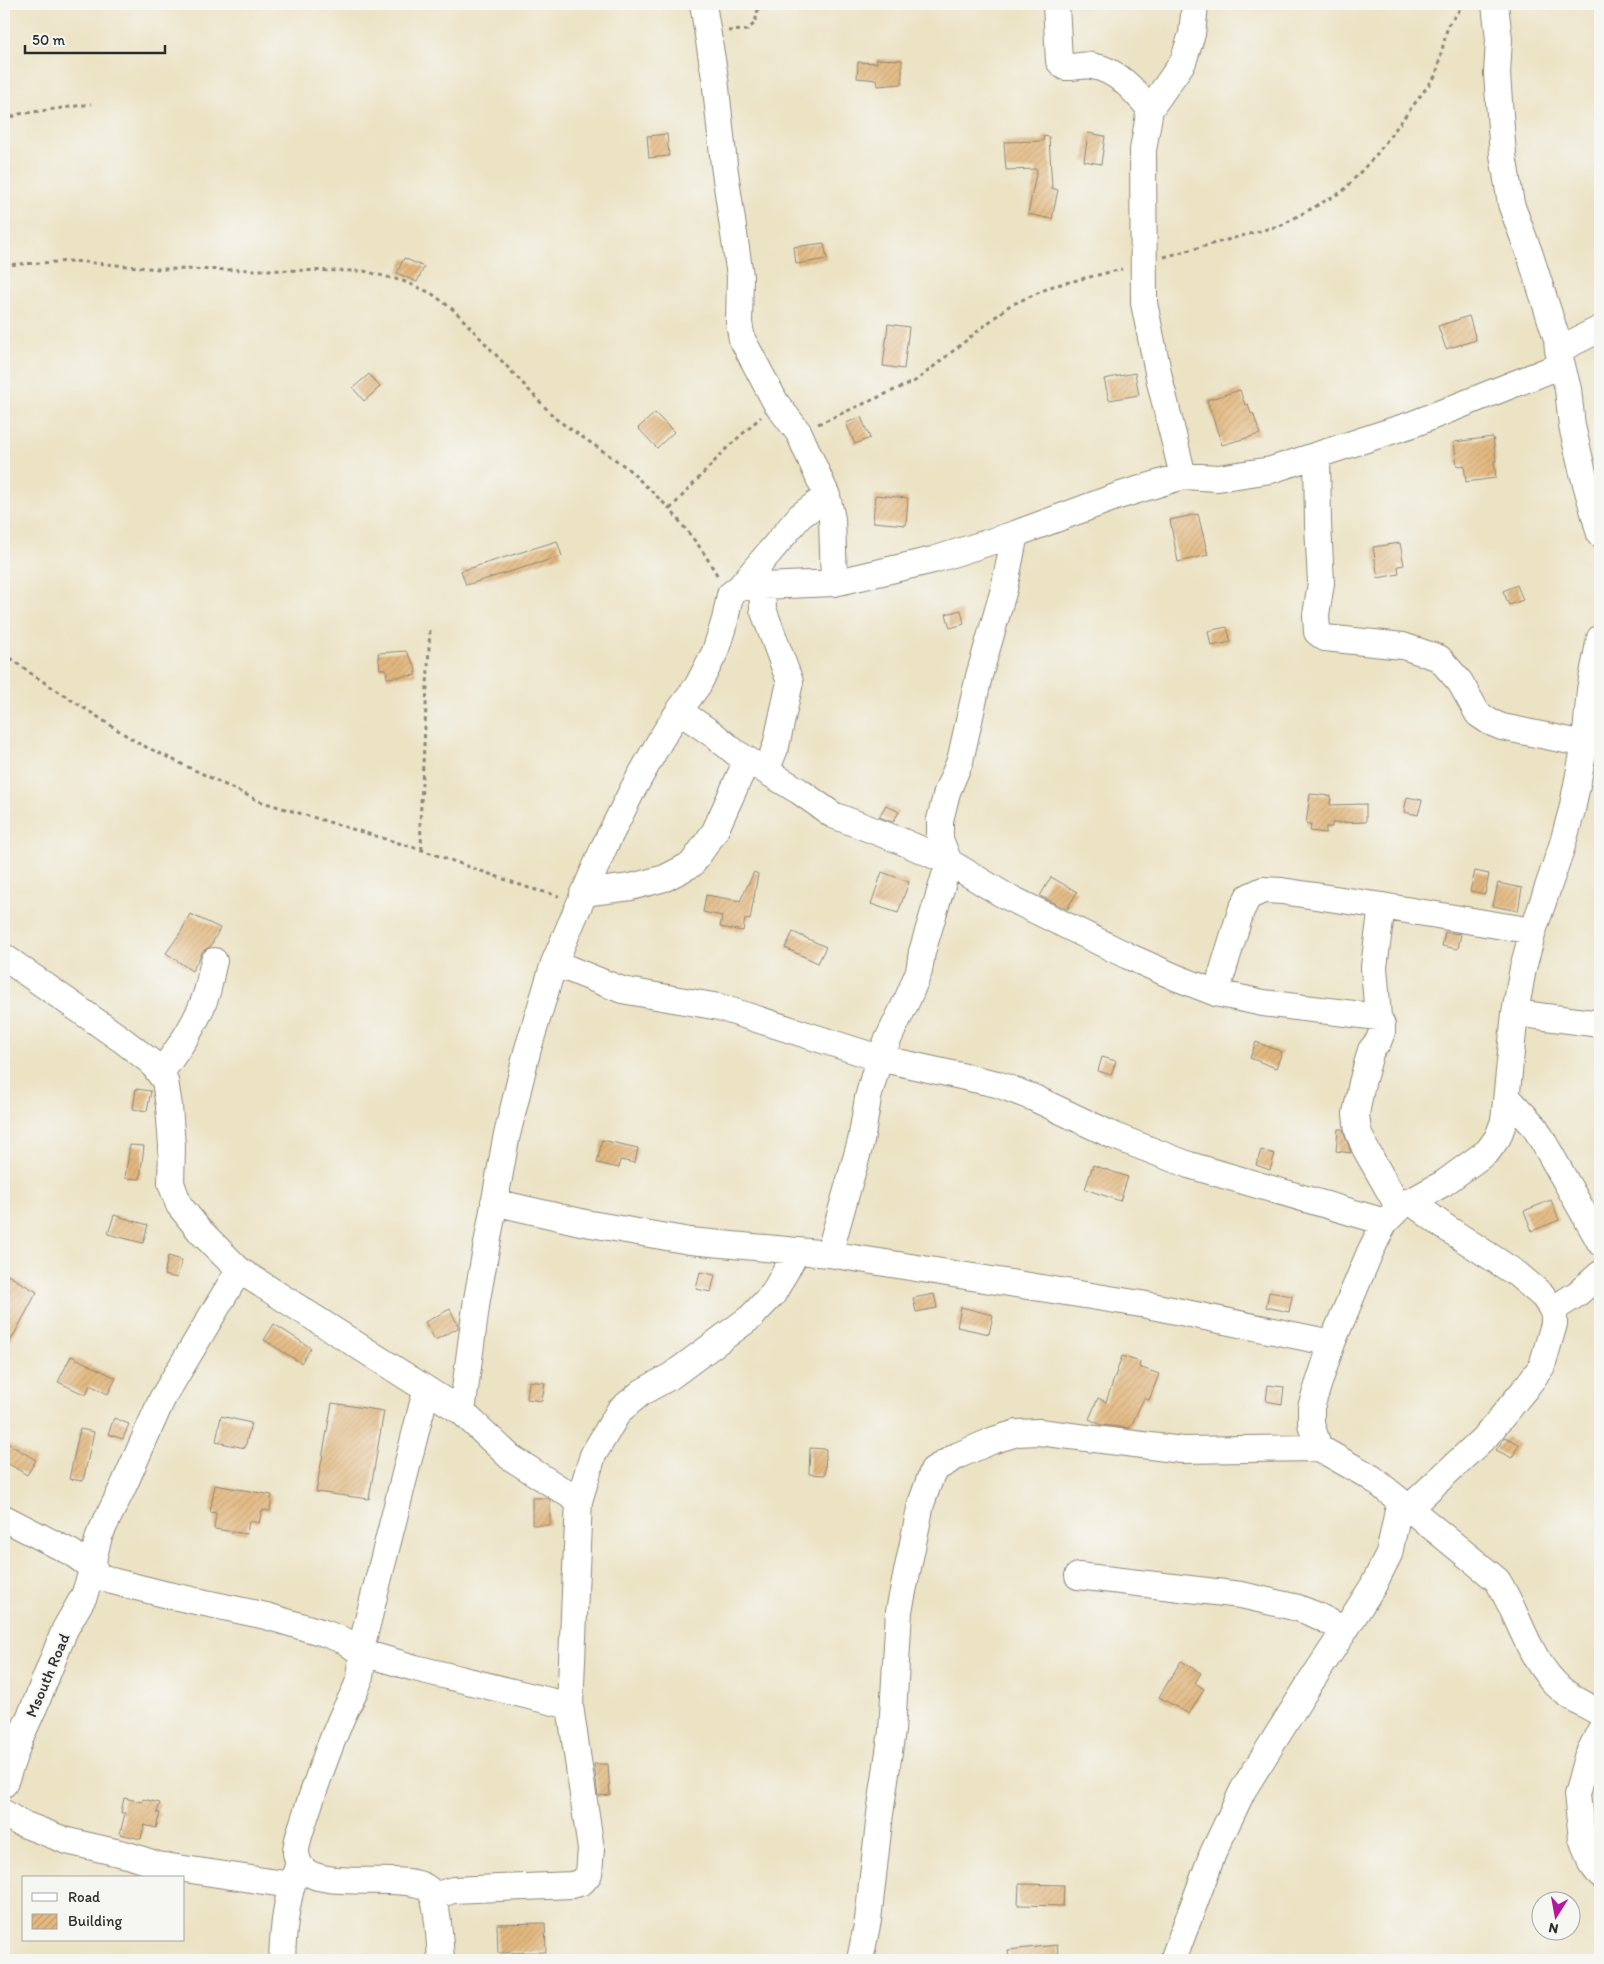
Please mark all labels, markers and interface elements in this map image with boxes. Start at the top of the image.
scale bar [25,22,165,54]
text: 50 m [32,31,65,49]
street label: Msouth Road [21,1630,74,1720]
legend [22,1876,185,1942]
text: Road [68,1888,101,1906]
north arrow [1532,1892,1582,1942]
text: Building [68,1912,122,1930]
text: N [1547,1919,1560,1938]

